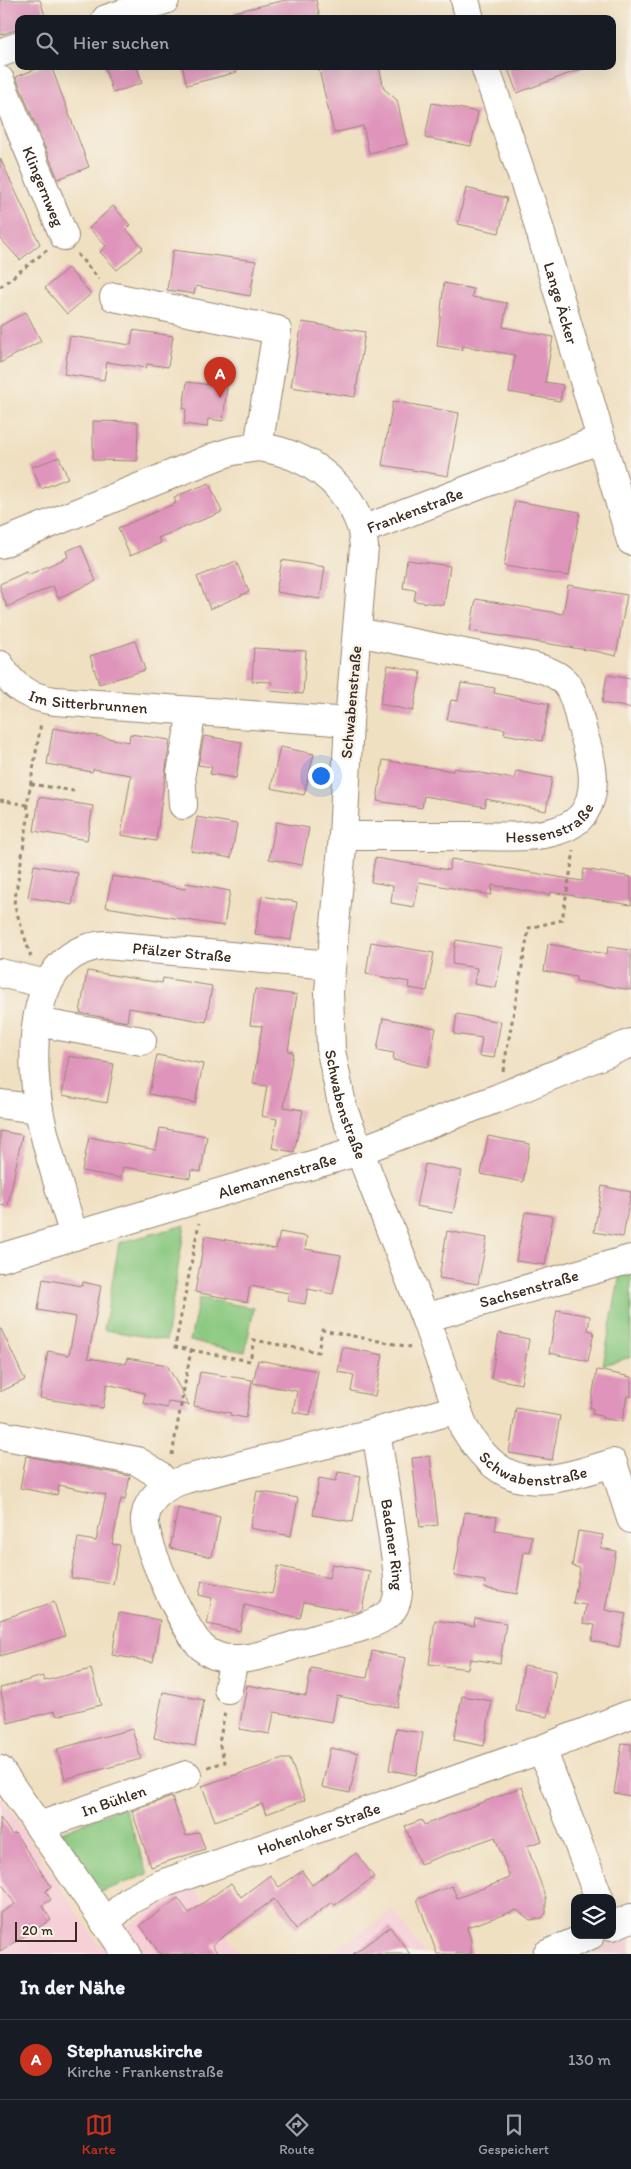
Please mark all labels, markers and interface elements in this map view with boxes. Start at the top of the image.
search box [15,15,616,70]
icon: search [33,29,61,57]
text: Hier suchen [73,31,169,54]
street label: Klingernweg [19,143,69,230]
street label: Lange Äcker [540,260,582,346]
pin: A [204,357,236,398]
street label: Frankenstraße [364,483,466,537]
street label: Schwabenstraße [337,645,365,759]
street label: Im Sitterbrunnen [26,685,148,717]
your location [308,763,334,789]
street label: Hessenstraße [505,800,597,846]
street label: Pfälzer Straße [132,938,233,966]
street label: Schwabenstraße [321,1048,371,1162]
street label: Alemannenstraße [215,1149,338,1202]
street label: Sachsenstraße [477,1265,581,1311]
street label: Schwabenstraße [475,1447,589,1489]
street label: Badener Ring [378,1498,408,1592]
street label: In Bühlen [79,1780,149,1820]
street label: Hohenloher Straße [254,1798,383,1859]
map controls [571,1894,616,1939]
button: layers [571,1894,616,1939]
scale bar [15,1919,78,1942]
text: 20 m [22,1922,53,1939]
text: In der Nähe [20,1974,125,1999]
text: Stephanuskirche [67,2039,202,2062]
text: A [31,2050,41,2069]
text: 130 m [568,2050,611,2069]
text: Kirche · Frankenstraße [67,2062,224,2081]
tab: Karte [82,2111,116,2158]
tab: Route [279,2111,314,2158]
tab: Gespeichert [478,2111,549,2158]

